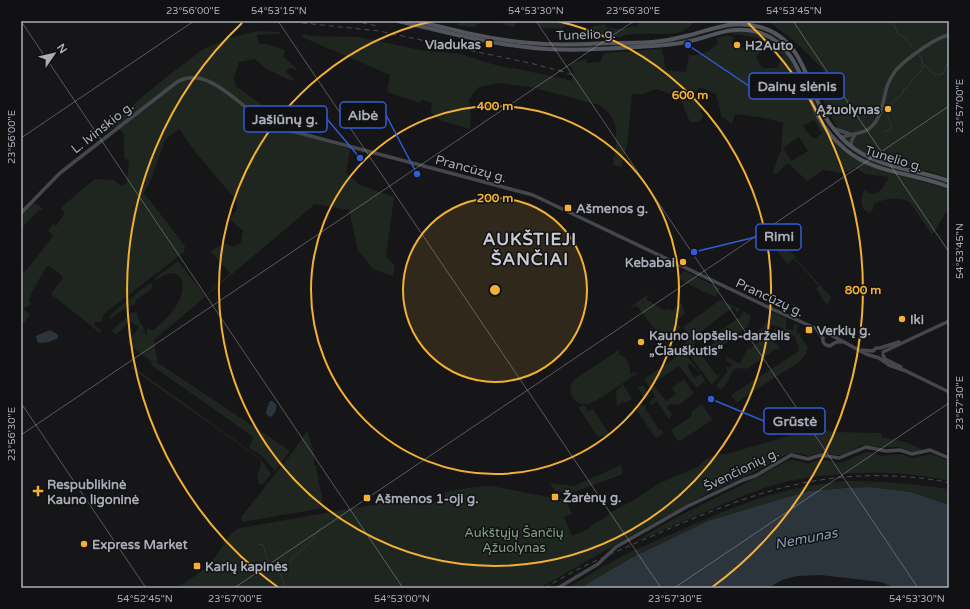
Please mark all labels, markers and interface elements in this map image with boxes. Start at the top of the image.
text: 23°56'00"E [166,5,220,17]
text: 54°53'15"N [251,5,307,17]
text: 54°53'30"N [508,5,564,17]
text: 23°56'30"E [606,5,660,17]
text: 54°53'45"N [766,5,822,17]
street label: Tunelio g. [556,26,616,44]
north arrow [34,34,74,74]
place label: Viadukas [425,37,481,53]
place label: H2Auto [745,38,793,54]
marker: Viadukas [484,39,494,49]
marker: H2Auto [732,40,742,50]
text: N [54,41,70,56]
callout: Dainų slėnis [749,73,844,99]
text: Dainų slėnis [757,78,837,95]
text: 23°57'00"E [954,79,966,133]
text: 600 m [672,88,708,102]
street label: L. Ivinskio g. [68,98,137,157]
text: 400 m [477,99,513,113]
callout: Aibė [340,102,386,128]
place label: Ąžuolynas [816,102,880,118]
marker: Ąžuolynas [883,104,893,114]
callout: Jašiūnų g. [244,106,327,132]
text: Aibė [348,107,378,124]
text: 23°56'00"E [6,110,18,164]
text: Jašiūnų g. [251,111,318,128]
street label: Tunelio g. [863,143,925,175]
street label: Prancūzų g. [433,152,508,186]
text: 200 m [477,191,513,205]
place label: Ašmenos g. [576,201,648,217]
marker: Ašmenos g. [563,203,573,213]
text: 54°53'45"N [954,223,966,279]
callout: Rimi [756,224,801,250]
text: Rimi [764,228,794,245]
district label: AUKŠTIEJI ŠANČIAI [483,229,577,270]
place label: Kebabai [625,255,675,271]
marker: Kebabai [678,257,688,267]
street label: Prancūzų g. [733,275,806,321]
centre of rings [488,283,502,297]
text: 800 m [845,283,881,297]
place label: Iki [910,312,924,328]
marker: Iki [897,314,907,324]
place label: Verkių g. [817,323,871,339]
marker: Verkių g. [804,325,814,335]
place label: Kauno lopšelis-darželis „Čiauškutis“ [649,328,790,359]
marker: Kauno lopšelis-darželis „Čiauškutis“ [636,337,646,347]
text: 23°57'30"E [954,376,966,430]
text: 23°56'30"E [6,407,18,461]
callout: Grūstė [764,408,825,434]
text: Grūstė [773,413,817,430]
street label: Švenčionių g. [701,445,782,495]
place label: Respublikinė Kauno ligoninė [47,477,140,508]
marker: Respublikinė Kauno ligoninė [32,485,44,497]
place label: Žarėnų g. [563,489,622,506]
place label: Ašmenos 1-oji g. [375,491,479,507]
marker: Žarėnų g. [550,492,560,502]
marker: Ašmenos 1-oji g. [362,493,372,503]
water label: Nemunas [773,524,840,553]
park label: Aukštųjų Šančių Ąžuolynas [464,525,564,556]
place label: Express Market [92,537,188,553]
marker: Express Market [79,539,89,549]
place label: Karių kapinės [205,559,288,575]
marker: Karių kapinės [192,561,202,571]
text: 54°52'45"N [117,593,173,605]
text: 23°57'00"E [208,593,262,605]
text: 54°53'00"N [374,593,430,605]
text: 23°57'30"E [648,593,702,605]
text: 54°53'30"N [889,593,945,605]

